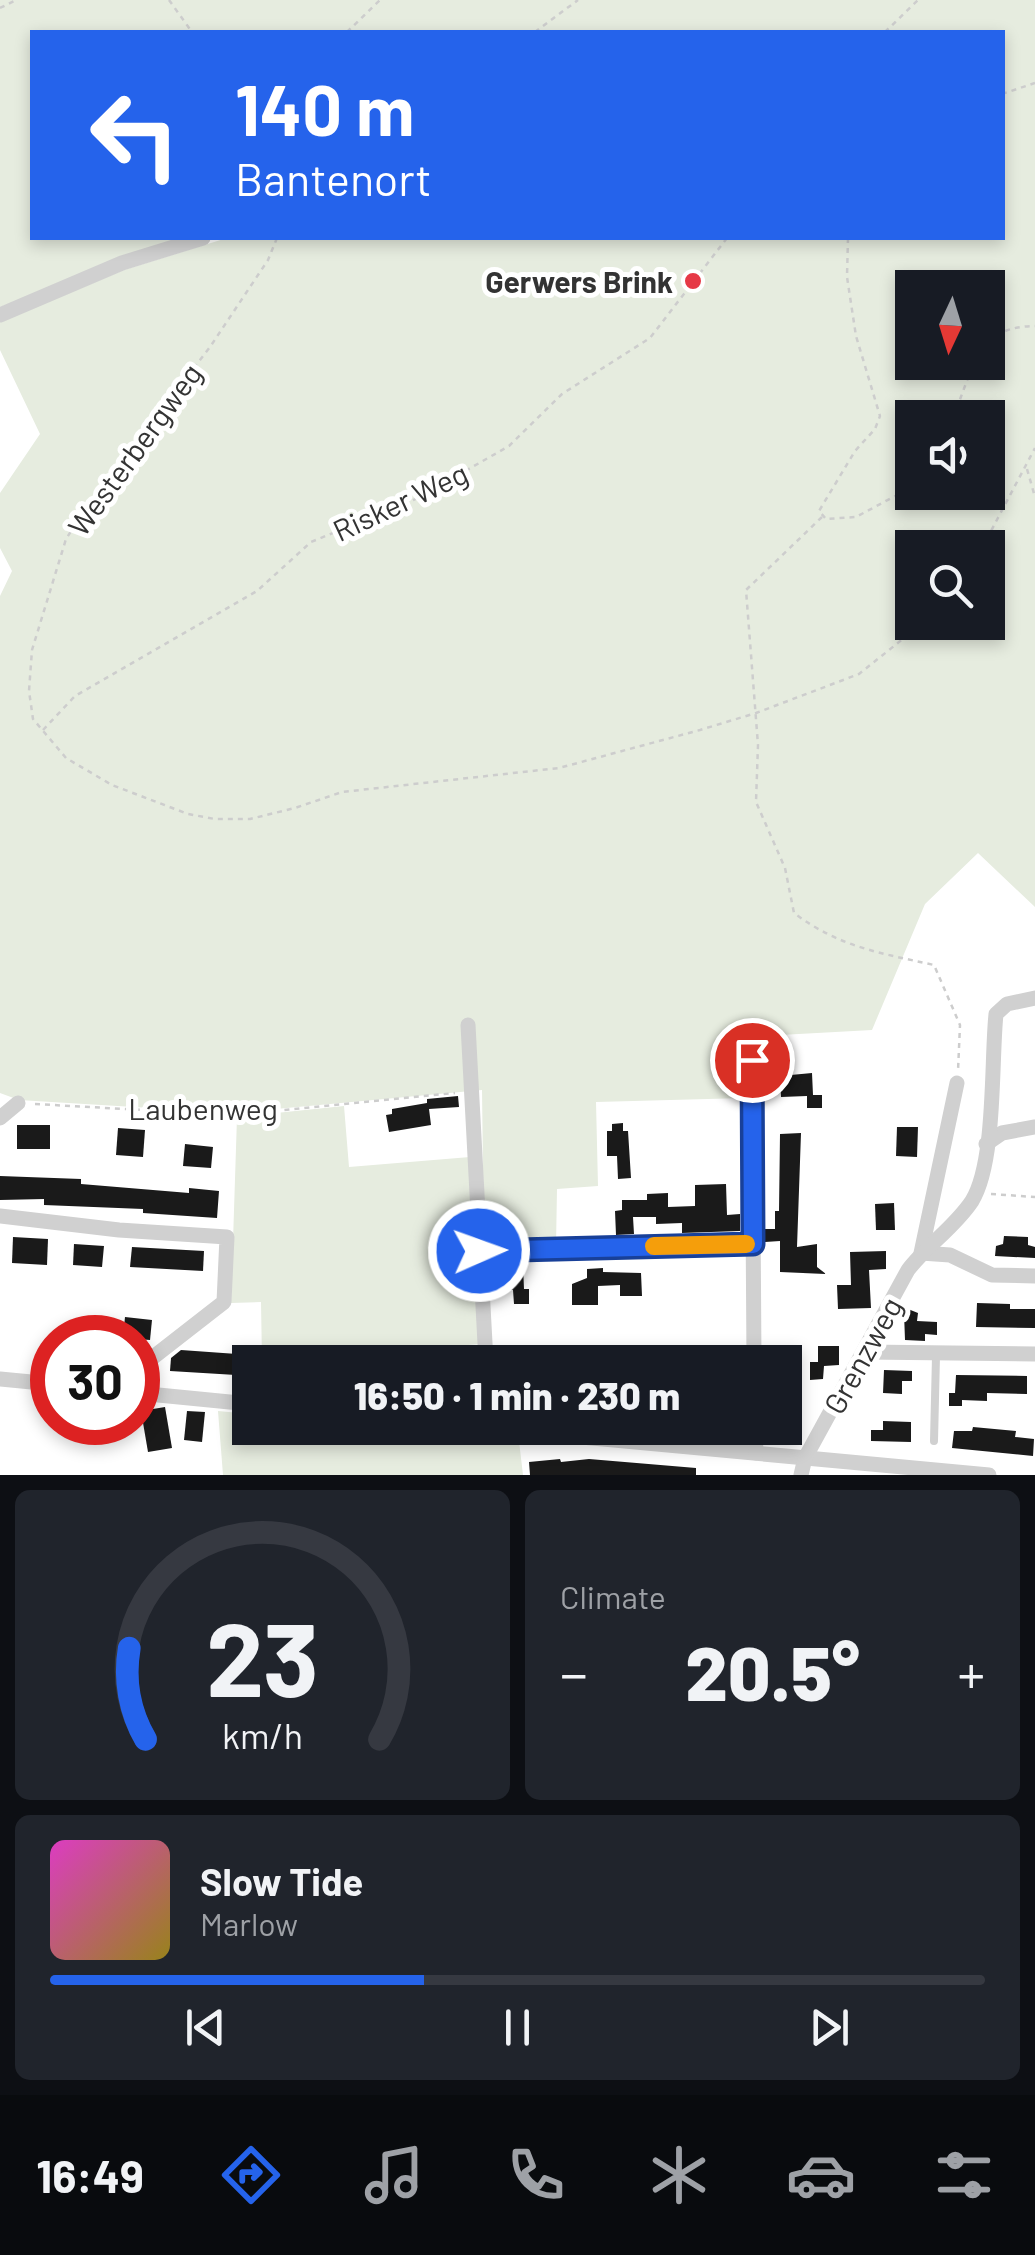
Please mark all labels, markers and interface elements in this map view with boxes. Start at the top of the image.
text: 140 m [235,66,414,150]
icon: left [70,70,200,200]
text: Bantenort [235,151,432,205]
place label: Gerwers Brink [485,263,673,299]
marker: Gerwers Brink [682,270,704,292]
north arrow [895,270,1005,380]
map controls [895,270,1005,640]
street label: Westerbergweg [59,356,209,542]
button: sound [895,400,1005,510]
street label: Risker Weg [327,454,473,548]
button: search [895,530,1005,640]
pin [710,1018,795,1103]
icon: arrive [725,1033,780,1088]
street label: Laubenweg [128,1090,278,1126]
position arrow [427,1199,531,1303]
street label: Grenzweg [815,1290,909,1420]
speed limit sign: 30 [30,1315,160,1445]
text: 16:50 · 1 min · 230 m [354,1372,680,1418]
text: Climate [560,1577,666,1615]
text: 23 [206,1593,319,1718]
text: 20.5° [685,1626,860,1716]
text: − [560,1639,588,1705]
text: + [957,1639,985,1705]
text: km/h [222,1713,303,1756]
text: Slow Tide [200,1858,363,1904]
text: Marlow [200,1904,298,1942]
icon: previous [178,2000,233,2055]
icon: pause [490,2000,545,2055]
icon: next [802,2000,857,2055]
icon: directions [216,2140,286,2210]
icon: music [359,2140,429,2210]
icon: phone [501,2140,571,2210]
icon: climate [644,2140,714,2210]
icon: car [786,2140,856,2210]
icon: filters [929,2140,999,2210]
text: 16:49 [36,2148,144,2202]

